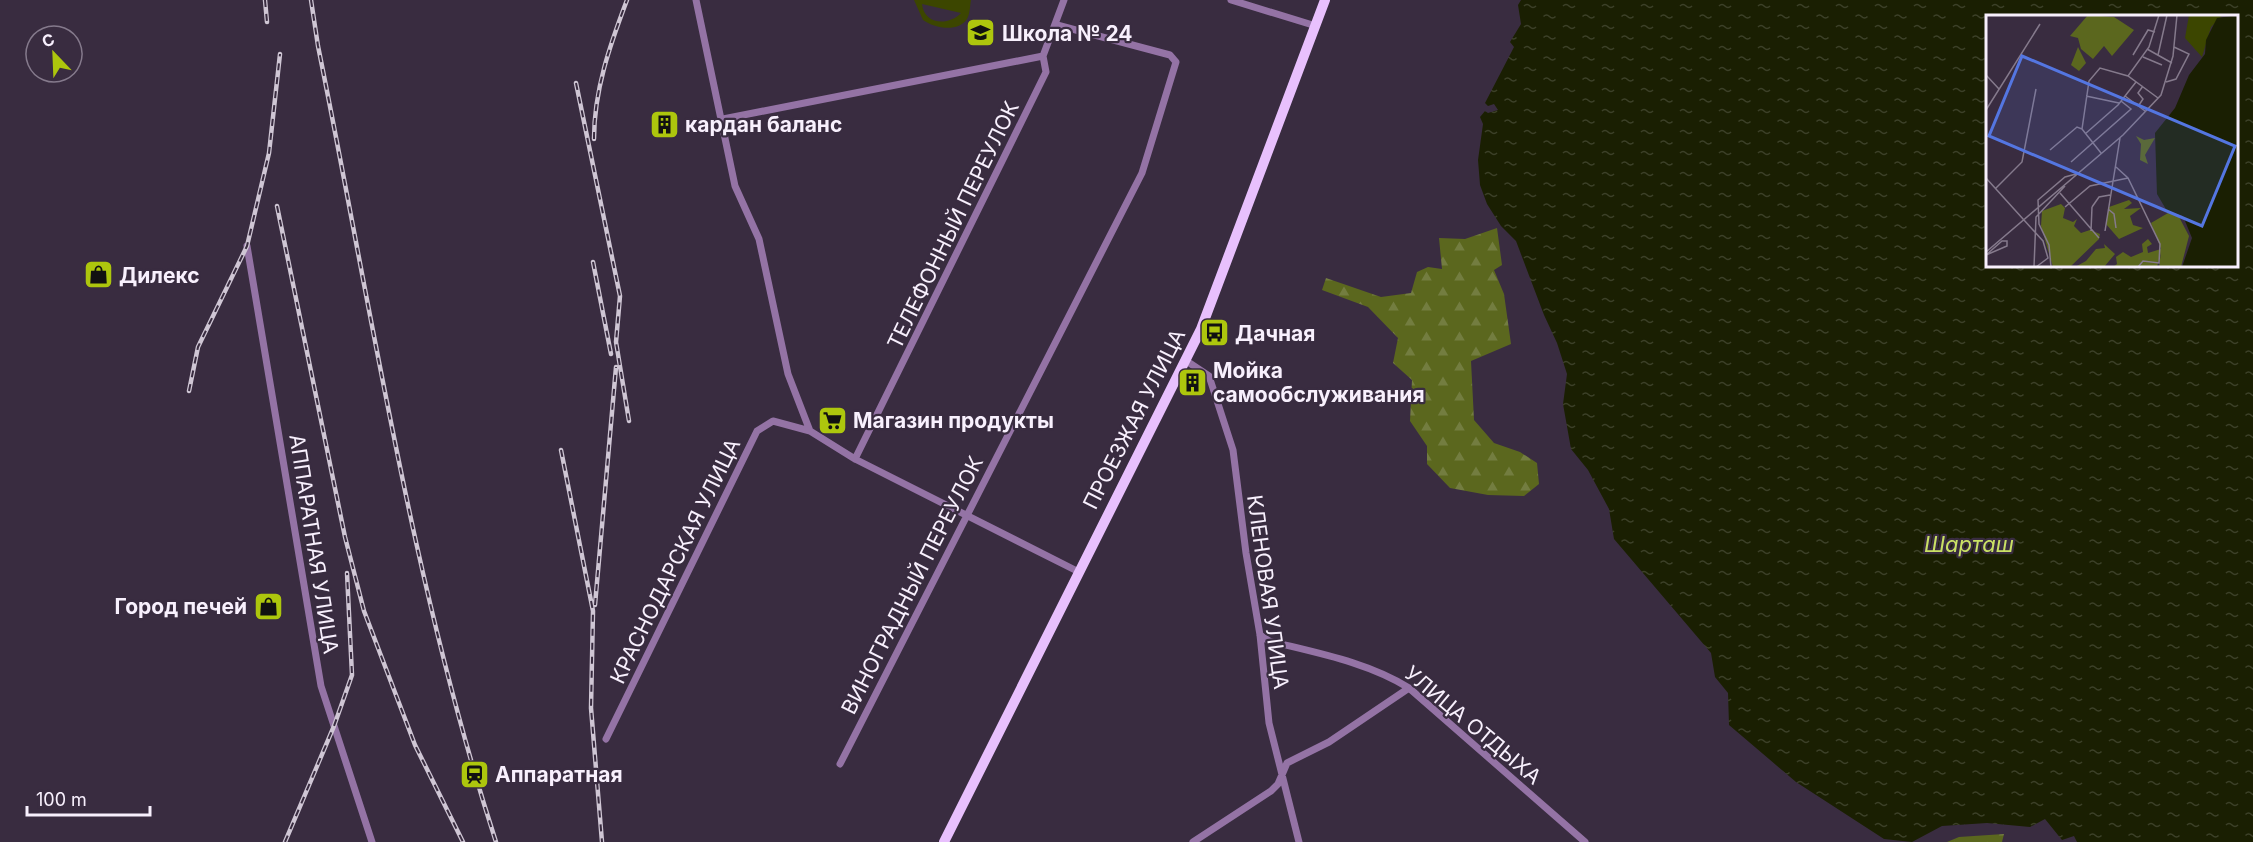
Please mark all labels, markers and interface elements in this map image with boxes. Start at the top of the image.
inset map [1986,15,2238,267]
school or university icon: Школа № 24 [965,17,997,49]
place label: Школа № 24 [1002,21,1132,46]
north arrow [24,24,84,84]
text: С [39,29,58,52]
street label: ТЕЛЕФОННЫЙ ПЕРЕУЛОК [881,96,1024,353]
building icon: кардан баланс [648,108,680,140]
place label: кардан баланс [685,112,842,137]
shop icon: Дилекс [82,259,114,291]
place label: Дилекс [119,263,200,288]
bus stop icon: Дачная [1198,317,1230,349]
place label: Дачная [1235,321,1315,346]
street label: ПРОЕЗЖАЯ УЛИЦА [1078,325,1190,513]
place label: Мойка самообслуживания [1213,358,1425,407]
building icon: Мойка самообслуживания [1176,366,1208,398]
supermarket icon: Магазин продукты [816,404,848,436]
place label: Магазин продукты [853,408,1054,433]
street label: АППАРАТНАЯ УЛИЦА [284,432,344,656]
street label: КРАСНОДАРСКАЯ УЛИЦА [605,434,745,688]
street label: ВИНОГРАДНЫЙ ПЕРЕУЛОК [835,451,988,718]
street label: КЛЕНОВАЯ УЛИЦА [1242,493,1294,691]
water label: Шарташ [1924,531,2014,557]
shop icon: Город печей [252,590,284,622]
place label: Город печей [115,594,247,619]
street label: УЛИЦА ОТДЫХА [1399,660,1547,790]
station icon: Аппаратная [458,758,490,790]
place label: Аппаратная [495,762,623,787]
scale bar [27,779,150,817]
text: 100 m [36,789,87,810]

